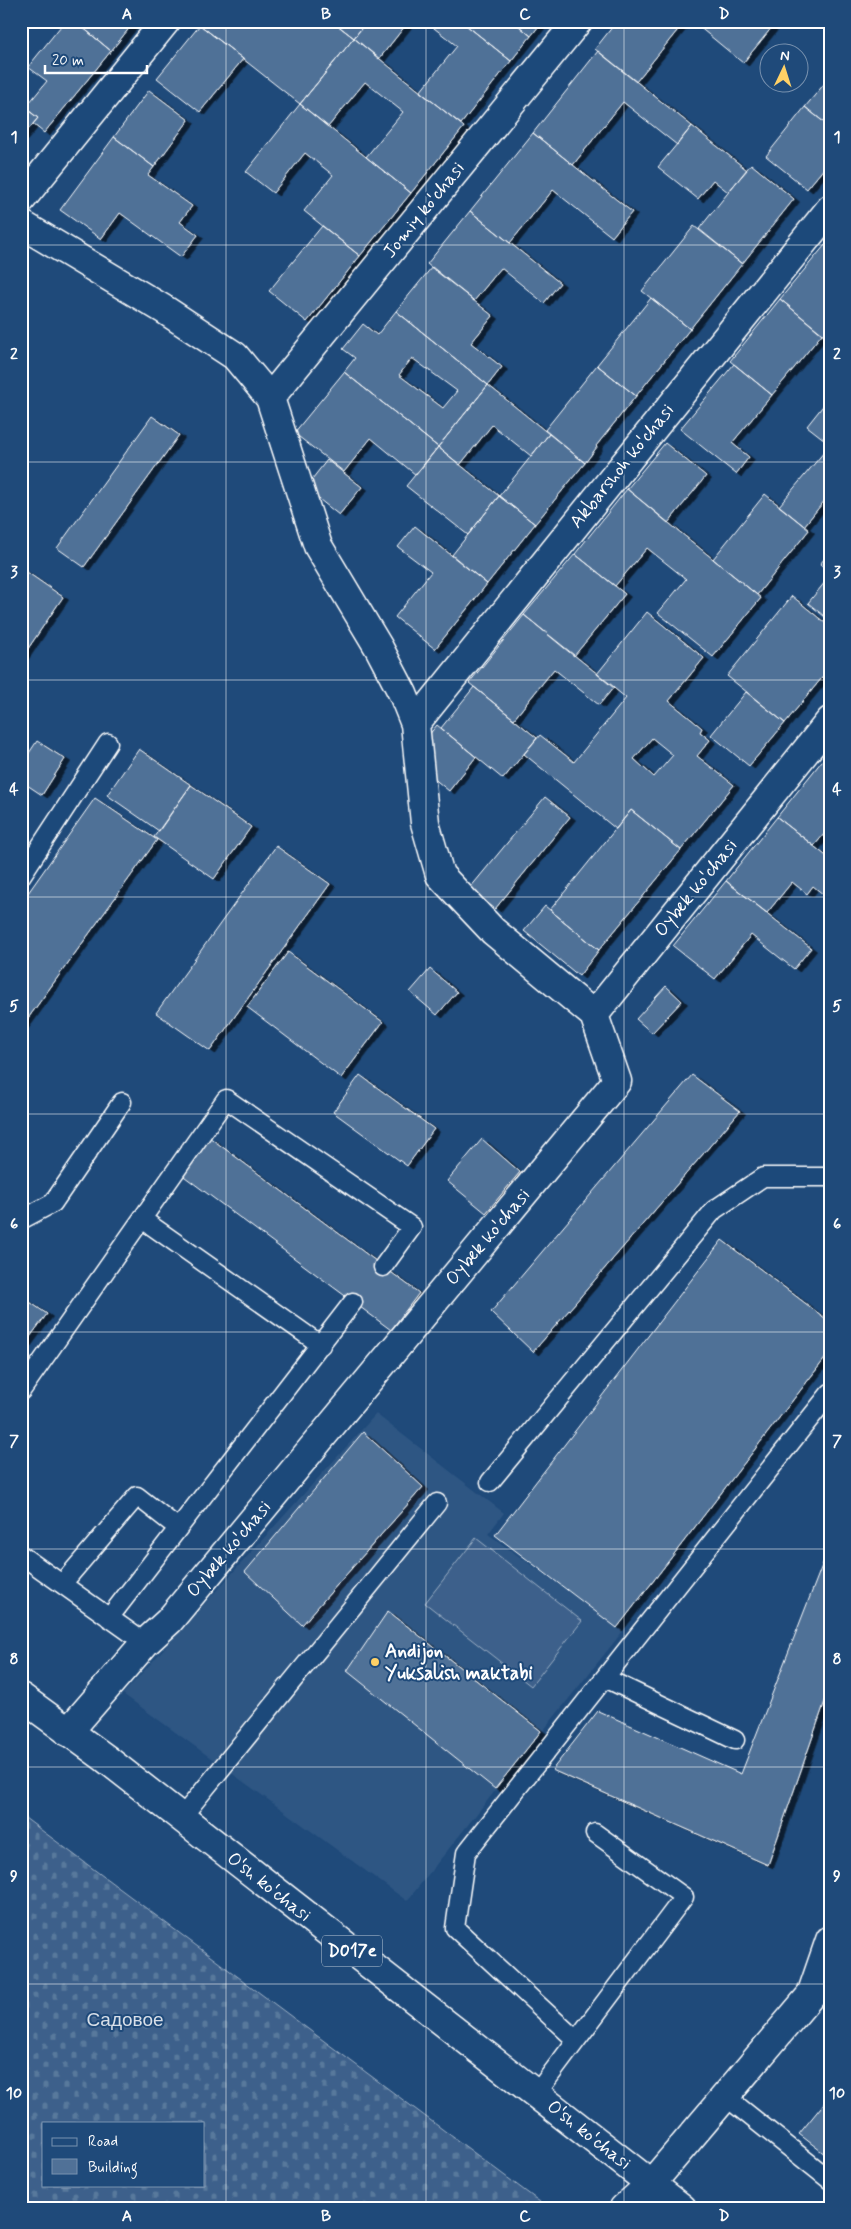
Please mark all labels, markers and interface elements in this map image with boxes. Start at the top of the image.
text: A [122,4,132,25]
text: B [321,4,331,25]
text: C [519,4,531,25]
text: D [718,4,730,25]
scale bar [45,42,148,74]
north arrow [758,42,808,92]
text: N [780,47,790,65]
text: 20 m [52,51,84,71]
text: 1 [10,127,18,148]
text: 1 [833,127,841,148]
street label: Jomiy ko'chasi [377,157,471,263]
text: 2 [10,344,18,365]
text: 2 [833,344,841,365]
street label: Akbarshoh ko'chasi [564,398,680,534]
text: 3 [10,562,18,583]
text: 3 [833,562,841,583]
text: 4 [9,779,19,800]
text: 4 [832,779,842,800]
street label: Oybek ko'chasi [649,834,744,943]
text: 5 [9,996,19,1017]
text: 5 [832,996,842,1017]
street label: Oybek ko'chasi [440,1183,537,1291]
text: 6 [10,1214,18,1235]
text: 6 [833,1214,841,1235]
text: 7 [9,1431,19,1452]
text: 7 [832,1431,842,1452]
street label: Oybek ko'chasi [181,1495,278,1603]
place label: Andijon Yuksalish maktabi [385,1639,533,1686]
text: 8 [9,1649,19,1670]
text: 8 [832,1649,842,1670]
marker: Andijon Yuksalish maktabi [369,1656,381,1668]
street label: Oʻsh koʻchasi [222,1846,316,1928]
text: 9 [10,1866,18,1887]
text: 9 [833,1866,841,1887]
road number: D017e [322,1935,382,1966]
park label: Садовое [86,2008,164,2033]
text: 10 [6,2083,22,2104]
text: 10 [829,2083,845,2104]
street label: Oʻsh koʻchasi [542,2094,636,2176]
legend [42,2122,205,2186]
text: Road [88,2132,118,2152]
text: Building [88,2158,138,2179]
text: A [122,2206,132,2227]
text: B [321,2206,331,2227]
text: C [519,2206,531,2227]
text: D [718,2206,730,2227]

